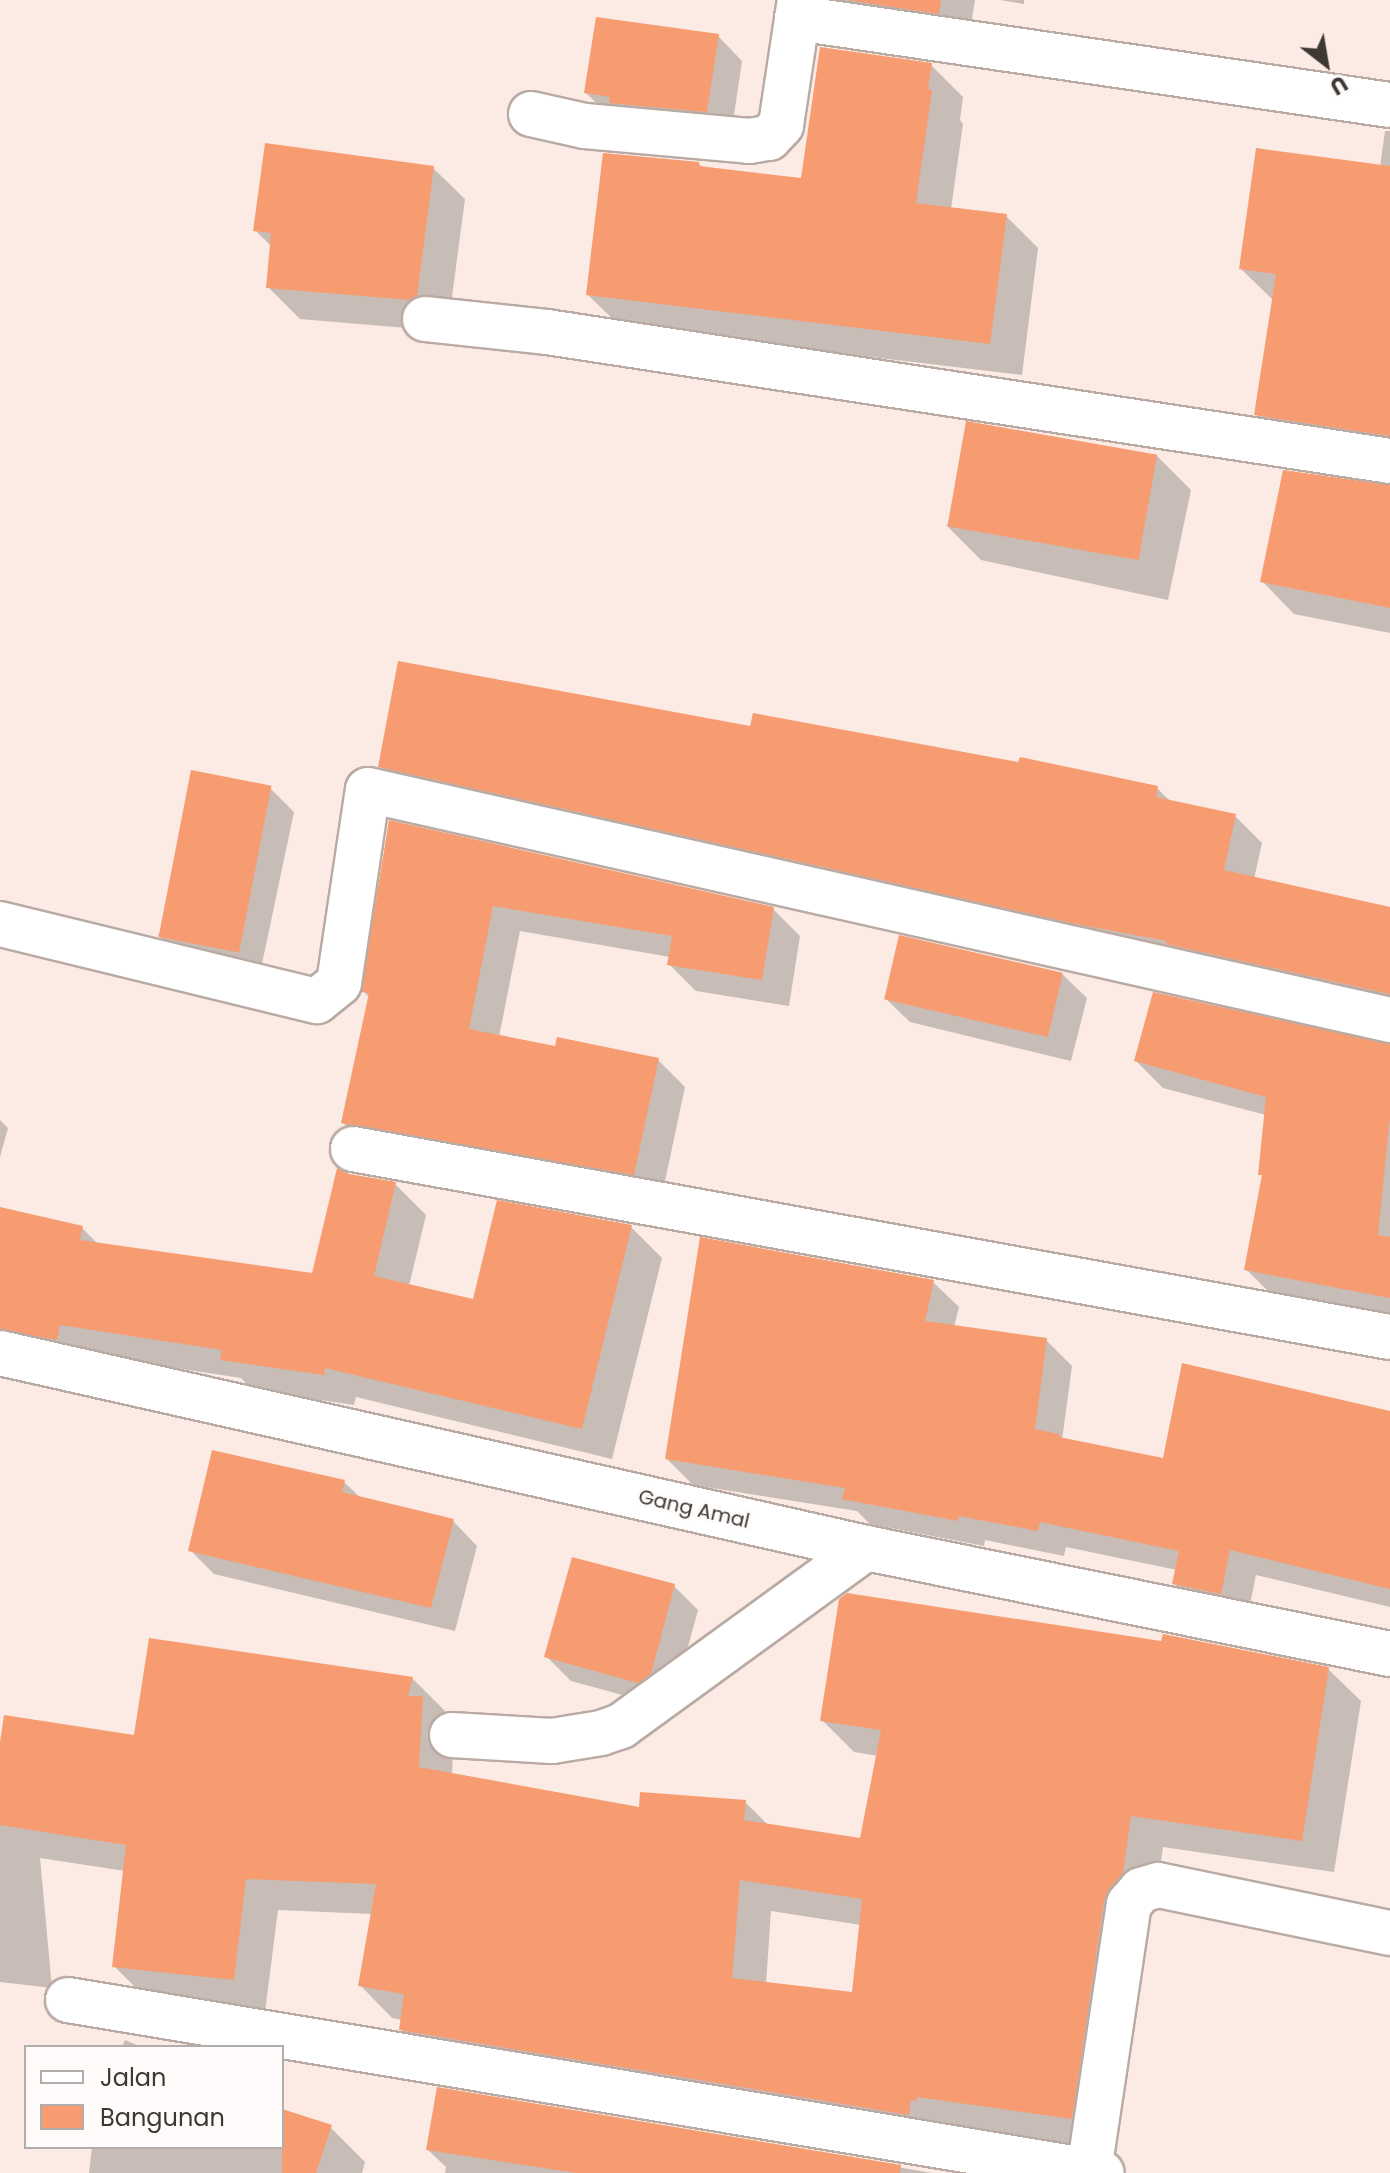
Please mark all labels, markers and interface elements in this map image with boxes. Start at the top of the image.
north arrow [1286,24,1366,104]
text: U [1324,68,1353,102]
street label: Gang Amal [636,1485,752,1533]
legend [24,2045,284,2149]
text: Jalan [100,2061,166,2094]
text: Bangunan [100,2101,225,2134]

